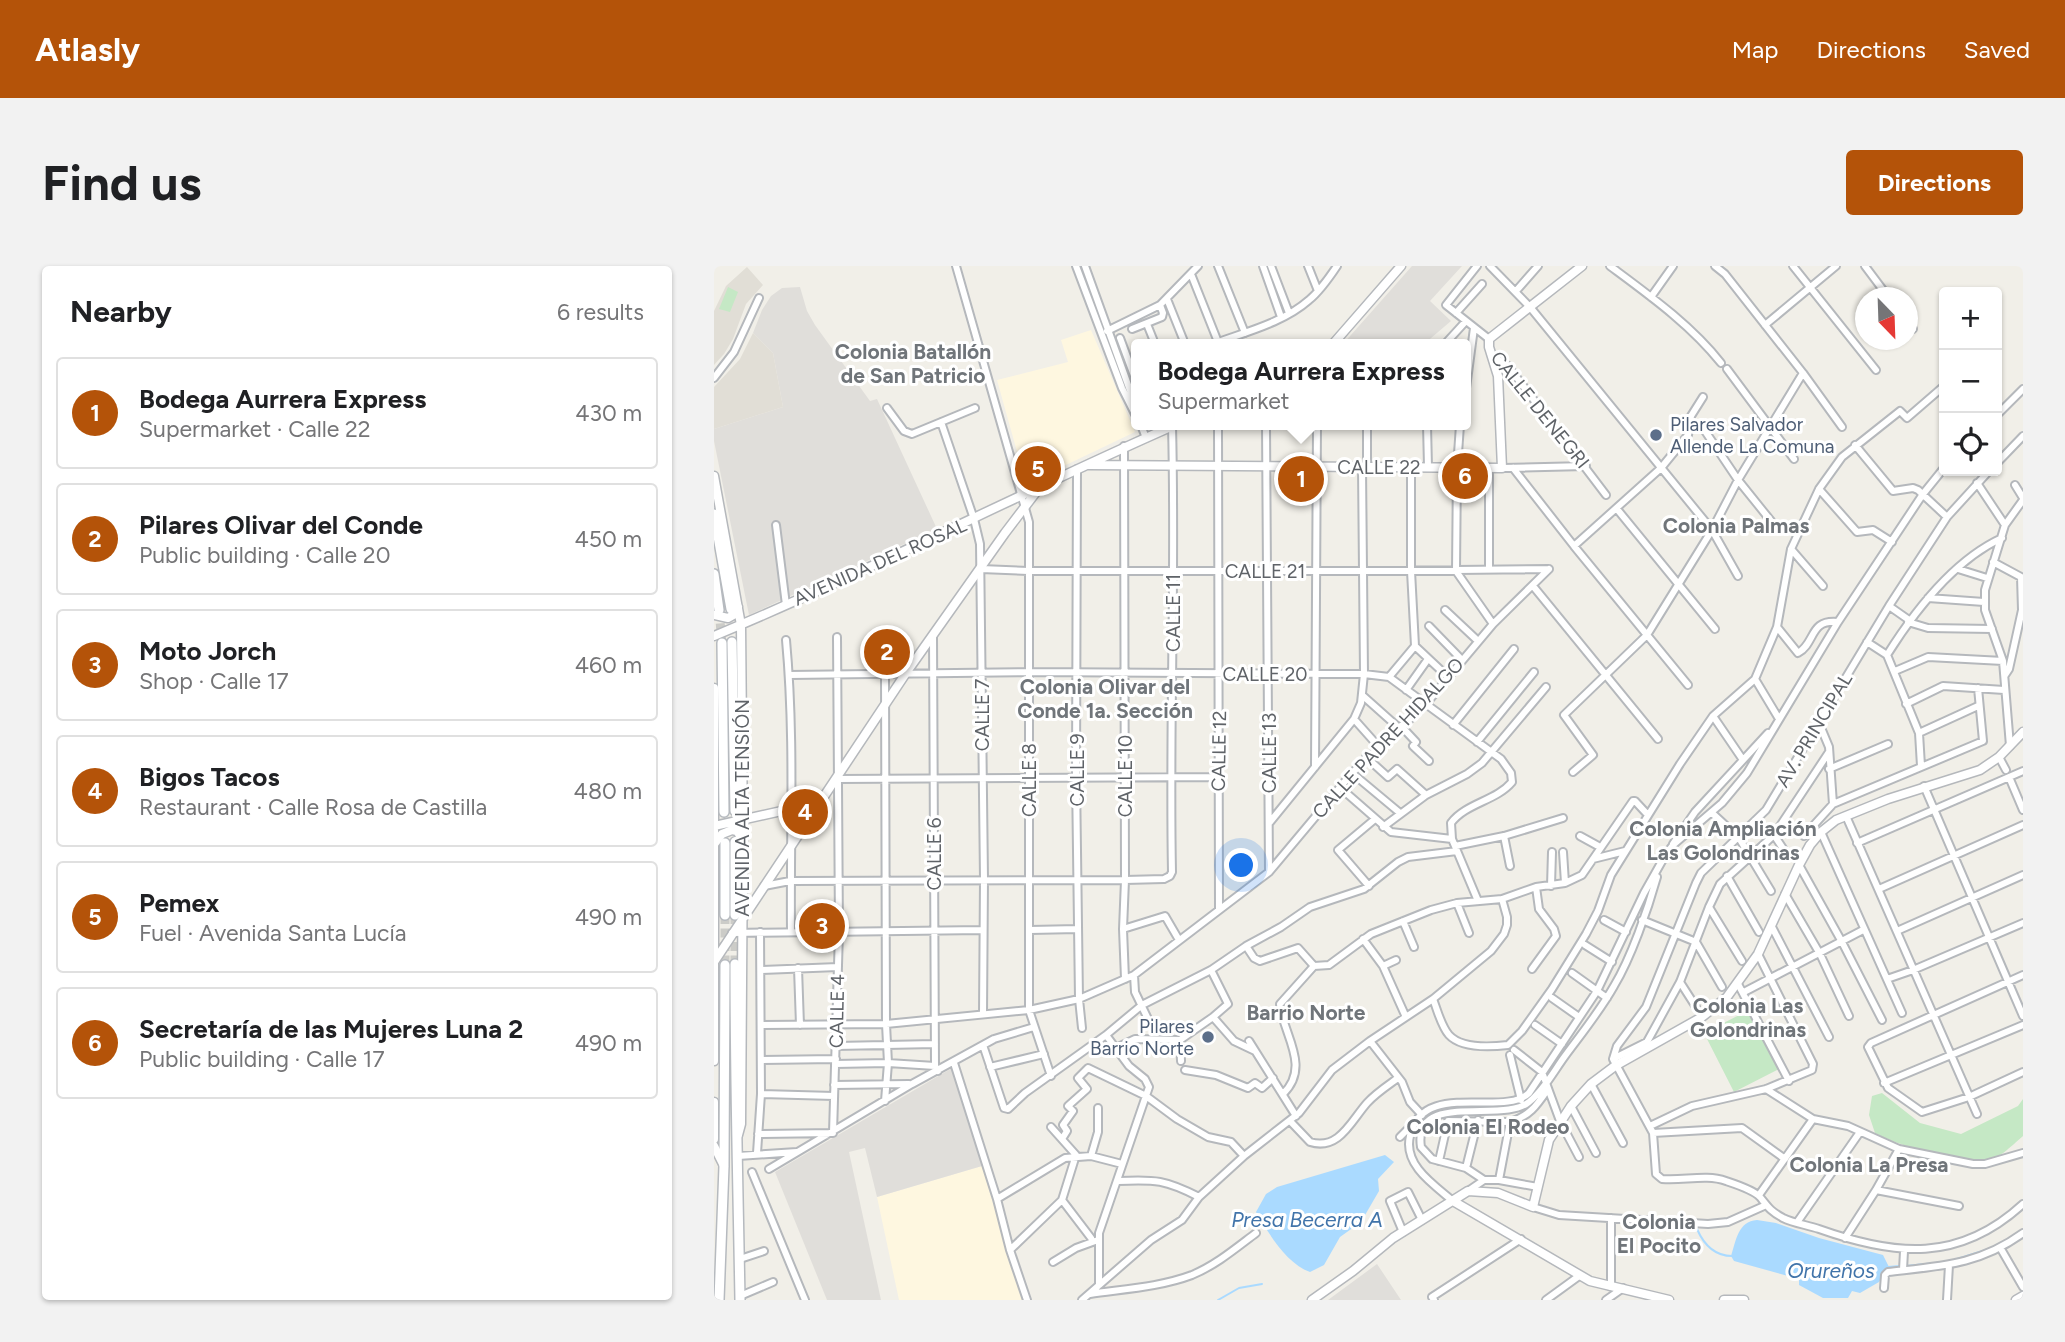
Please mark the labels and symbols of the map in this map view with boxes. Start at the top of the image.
north arrow [1855,287,1918,350]
district label: Colonia Batallón de San Patricio [835,339,991,388]
street label: CALLE DENEGRI [1486,347,1594,473]
place label: Pilares Salvador Allende La Comuna [1670,413,1834,458]
marker: Pilares Salvador Allende La Comuna [1648,427,1664,443]
pin: 5 [1015,443,1061,495]
pin: 6 [1442,450,1488,502]
pin: 1 [1278,453,1324,505]
street label: CALLE 22 [1337,456,1421,479]
street label: AVENIDA DEL ROSAL [790,513,970,611]
district label: Colonia Palmas [1663,513,1809,538]
street label: CALLE 21 [1225,560,1305,583]
street label: CALLE 11 [1162,574,1185,652]
pin: 2 [864,626,910,678]
street label: CALLE PADRE HIDALGO [1307,653,1469,823]
street label: CALLE 20 [1222,663,1308,686]
street label: AV. PRINCIPAL [1771,669,1857,791]
district label: Colonia Olivar del Conde 1a. Sección [1017,674,1193,723]
street label: CALLE 7 [971,679,994,751]
street label: AVENIDA ALTA TENSIÓN [731,699,754,917]
street label: CALLE 12 [1207,710,1231,792]
street label: CALLE 13 [1258,713,1281,793]
street label: CALLE 9 [1066,733,1089,807]
street label: CALLE 10 [1114,735,1137,817]
street label: CALLE 8 [1018,743,1041,817]
pin: 4 [782,786,828,838]
district label: Colonia Ampliación Las Golondrinas [1629,816,1817,865]
street label: CALLE 6 [923,817,946,891]
your location [1224,848,1258,882]
pin: 3 [799,900,845,952]
street label: CALLE 4 [825,974,849,1048]
district label: Colonia Las Golondrinas [1690,993,1806,1042]
district label: Barrio Norte [1247,1000,1366,1025]
place label: Pilares Barrio Norte [1090,1015,1194,1060]
marker: Pilares Barrio Norte [1200,1029,1216,1045]
district label: Colonia El Rodeo [1406,1114,1570,1139]
district label: Colonia La Presa [1789,1152,1949,1177]
water label: Presa Becerra A [1231,1207,1383,1232]
district label: Colonia El Pocito [1617,1209,1701,1258]
water label: Orureños [1787,1258,1875,1283]

